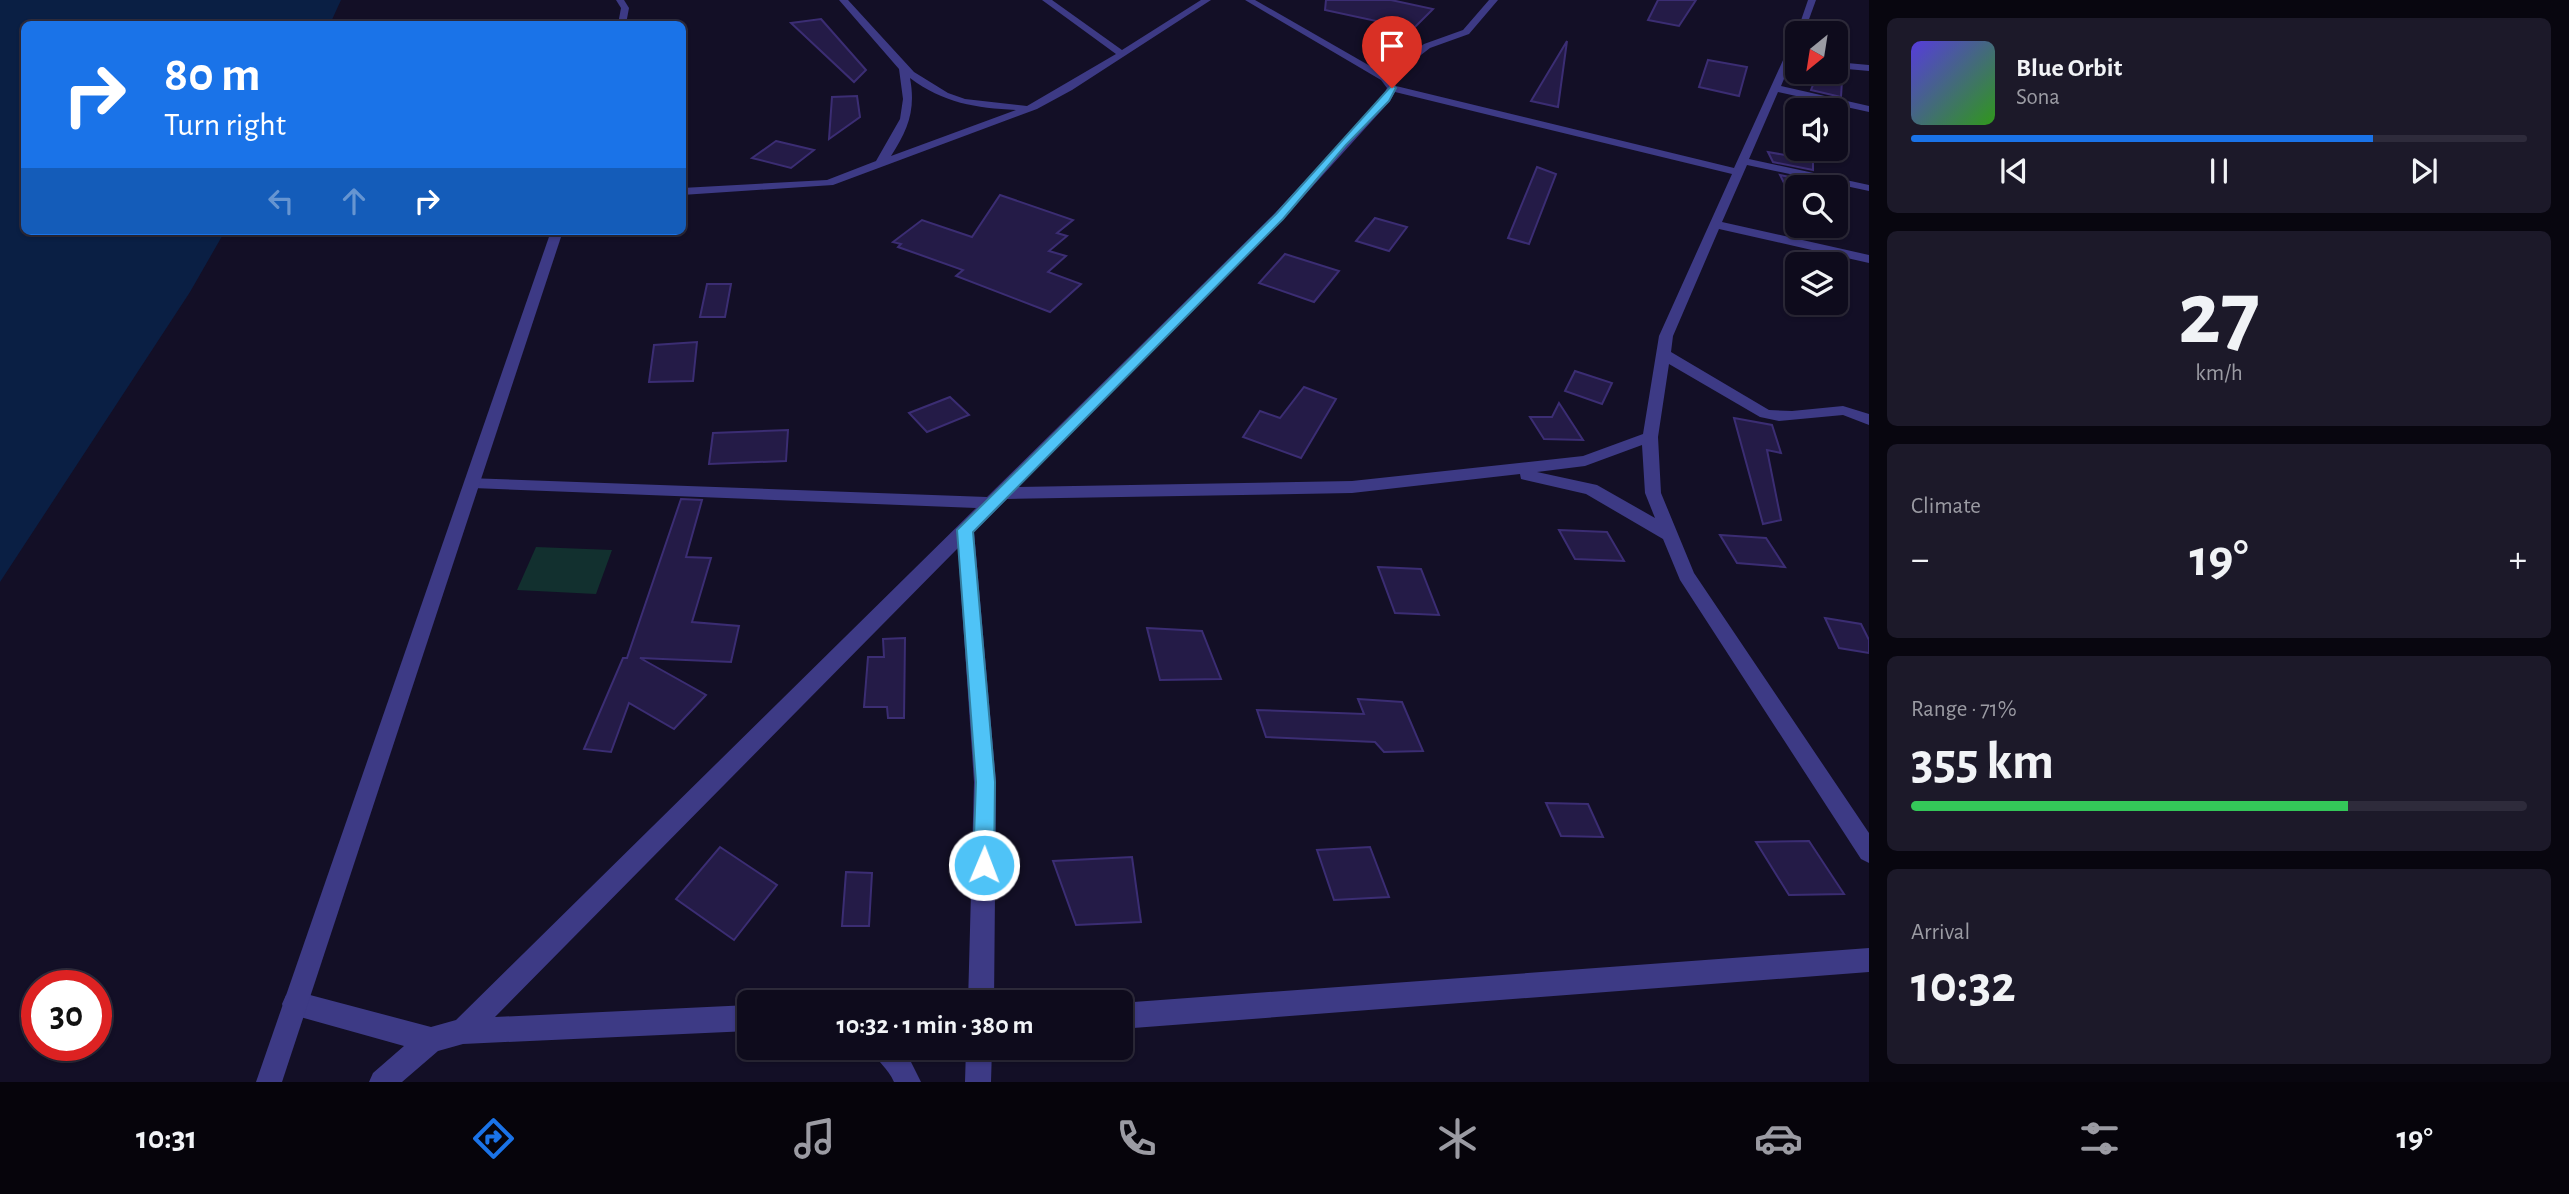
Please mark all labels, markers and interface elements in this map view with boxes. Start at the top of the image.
pin [1362,16,1422,88]
north arrow [1785,21,1848,84]
map controls [1785,21,1848,315]
icon: arrive [1373,27,1411,65]
icon: right [49,49,140,140]
text: 80 m [164,51,261,100]
text: Blue Orbit [2016,55,2122,81]
text: Sona [2016,86,2060,109]
button: sound [1785,98,1848,161]
text: Turn right [164,109,286,141]
icon: previous [1995,152,2033,190]
icon: pause [2200,152,2238,190]
icon: next [2405,152,2443,190]
button: search [1785,175,1848,238]
icon: left [262,182,300,220]
icon: ahead [335,182,373,220]
icon: right [408,182,446,220]
button: layers [1785,252,1848,315]
text: 27 [2178,269,2260,360]
text: km/h [2195,362,2243,385]
text: Climate [1911,495,1981,518]
text: 19° [2189,533,2249,585]
text: − [1911,541,1929,579]
text: + [2509,541,2527,579]
text: Range · 71% [1911,698,2017,721]
text: 355 km [1911,736,2054,788]
position arrow [947,828,1021,902]
text: Arrival [1911,921,1970,944]
text: 10:32 [1911,959,2016,1011]
speed limit sign: 30 [21,970,112,1061]
text: 10:32 · 1 min · 380 m [836,1012,1034,1038]
icon: directions [469,1114,518,1163]
icon: music [790,1114,839,1163]
icon: phone [1112,1114,1161,1163]
icon: climate [1433,1114,1482,1163]
icon: car [1754,1114,1803,1163]
icon: filters [2075,1114,2124,1163]
text: 10:31 [136,1122,197,1154]
text: 19° [2396,1122,2433,1154]

